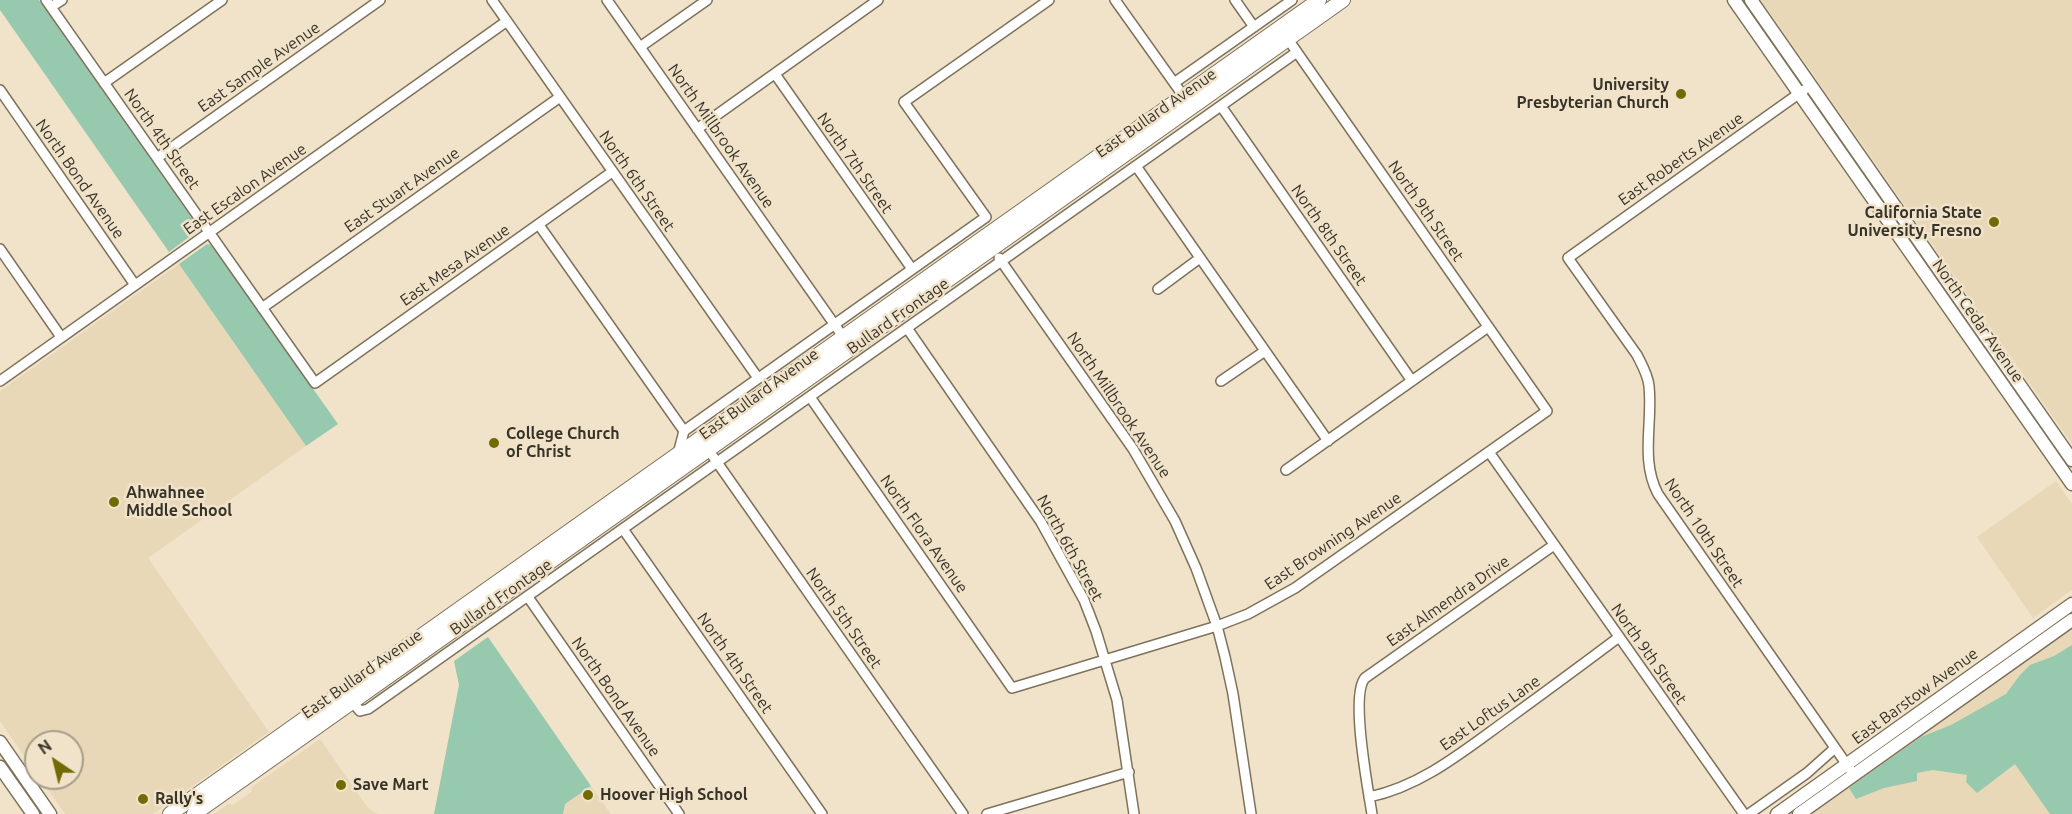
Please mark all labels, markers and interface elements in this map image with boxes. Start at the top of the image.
street label: East Sample Avenue [194,18,324,116]
street label: North Millbrook Avenue [664,60,778,212]
street label: East Bullard Avenue [1092,64,1220,162]
place label: University Presbyterian Church [1516,75,1669,113]
street label: North 4th Street [120,85,204,193]
marker: University Presbyterian Church [1674,87,1688,101]
street label: North 7th Street [813,109,897,217]
street label: East Roberts Avenue [1615,109,1747,209]
street label: North Bond Avenue [32,116,128,242]
street label: North 6th Street [595,127,679,235]
street label: East Escalon Avenue [180,139,310,239]
street label: East Stuart Avenue [341,143,463,237]
street label: North 9th Street [1384,157,1468,265]
street label: North 8th Street [1287,181,1371,289]
place label: California State University, Fresno [1848,203,1982,241]
marker: California State University, Fresno [1987,215,2001,229]
street label: East Mesa Avenue [396,220,514,310]
street label: North Cedar Avenue [1928,256,2028,386]
street label: Bullard Frontage [843,274,953,358]
street label: North Millbrook Avenue [1063,328,1175,482]
street label: East Bullard Avenue [696,344,822,444]
place label: College Church of Christ [506,424,620,462]
marker: College Church of Christ [487,436,501,450]
street label: North Flora Avenue [876,471,972,597]
street label: North 10th Street [1660,475,1748,591]
place label: Ahwahnee Middle School [126,483,232,521]
street label: East Browning Avenue [1261,488,1405,594]
street label: North 6th Street [1033,491,1107,605]
marker: Ahwahnee Middle School [107,495,121,509]
street label: East Almendra Drive [1383,551,1513,651]
street label: Bullard Frontage [446,555,556,639]
street label: North 5th Street [802,564,886,672]
street label: North 9th Street [1607,600,1691,708]
street label: North 4th Street [693,609,777,717]
street label: East Bullard Avenue [298,625,426,723]
street label: North Bond Avenue [568,634,664,760]
street label: East Barstow Avenue [1848,644,1982,748]
street label: East Loftus Lane [1436,671,1544,755]
north arrow [24,730,84,790]
text: N [35,736,55,758]
place label: Save Mart [353,775,429,795]
marker: Save Mart [334,778,348,792]
place label: Hoover High School [600,785,748,805]
marker: Hoover High School [581,788,595,802]
place label: Rally's [155,789,203,809]
marker: Rally's [136,792,150,806]

